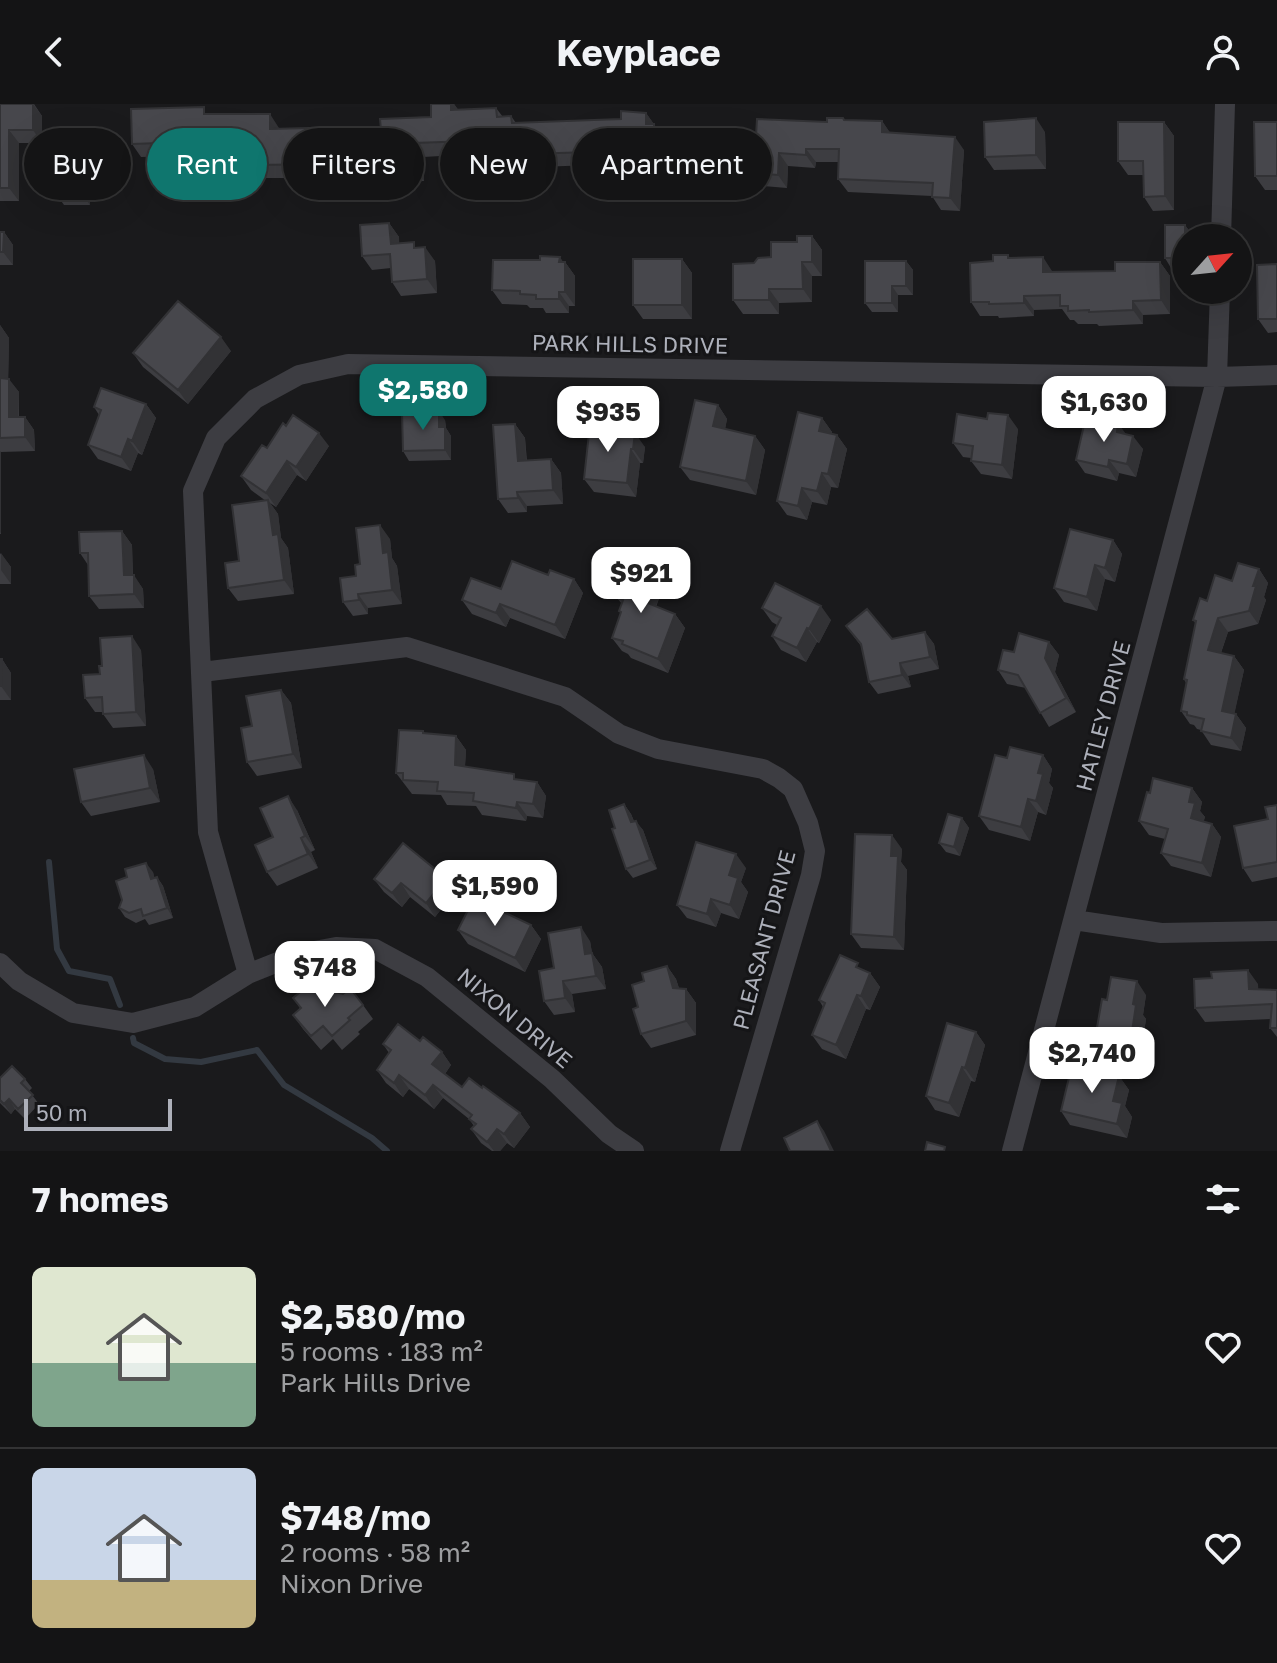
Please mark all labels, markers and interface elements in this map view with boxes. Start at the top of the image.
icon: back [32,30,76,74]
icon: person [1201,30,1245,74]
text: Keyplace [556,31,721,74]
chip: Buy [24,128,131,200]
chip: Rent [147,128,267,200]
chip: Filters [283,128,424,200]
chip: New [440,128,556,200]
chip: Apartment [572,128,772,200]
north arrow [1172,224,1252,304]
map controls [1172,224,1252,304]
street label: PARK HILLS DRIVE [532,328,728,359]
pin: $2,580 [358,364,488,432]
text: $2,580 [377,374,469,405]
pin: $1,630 [1039,376,1169,444]
pin: $935 [561,386,655,454]
text: $1,630 [1060,386,1148,417]
text: $935 [575,396,641,427]
pin: $921 [594,547,688,615]
text: $921 [609,557,673,588]
street label: HATLEY DRIVE [1069,638,1136,794]
street label: PLEASANT DRIVE [727,847,800,1033]
pin: $1,590 [430,860,560,928]
text: $1,590 [451,870,539,901]
pin: $748 [278,941,372,1009]
text: $748 [293,951,357,982]
street label: NIXON DRIVE [452,962,578,1073]
pin: $2,740 [1027,1027,1157,1095]
text: $2,740 [1048,1037,1136,1068]
scale bar [24,1095,172,1131]
text: 50 m [36,1099,87,1126]
icon: filters [1201,1177,1245,1221]
text: 7 homes [32,1179,169,1219]
text: $2,580/mo [280,1296,465,1336]
icon: home [96,1299,192,1395]
icon: heart [1201,1325,1245,1369]
text: 5 rooms · 183 m² [280,1336,483,1367]
text: Park Hills Drive [280,1367,471,1398]
text: $748/mo [280,1497,431,1537]
icon: home [96,1500,192,1596]
icon: heart [1201,1526,1245,1570]
text: 2 rooms · 58 m² [280,1537,470,1568]
text: Nixon Drive [280,1568,423,1599]

